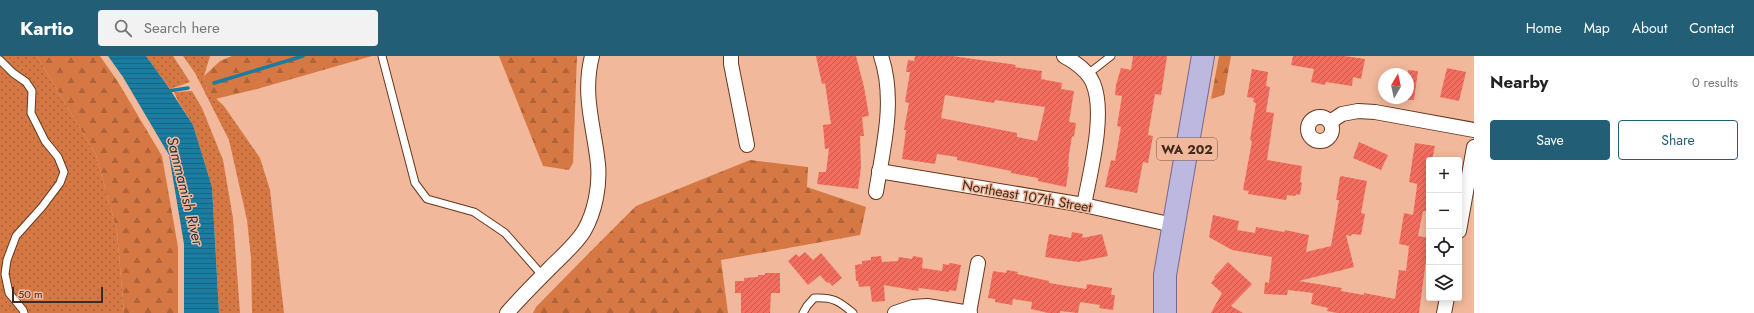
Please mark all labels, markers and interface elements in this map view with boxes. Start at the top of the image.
search box [98,10,378,46]
text: Kartio [20,15,74,42]
icon: search [112,17,134,39]
text: Search here [144,17,220,39]
text: Home [1526,18,1562,38]
text: Map [1584,18,1610,38]
text: About [1632,18,1667,38]
text: Contact [1689,18,1734,38]
north arrow [1378,68,1414,104]
text: Nearby [1490,70,1548,94]
text: 0 results [1692,73,1738,92]
button: Save [1490,120,1610,160]
button: Share [1618,120,1738,160]
water label: Sammamish River [161,134,209,249]
road number: WA 202 [1157,138,1217,160]
map controls [1426,157,1462,301]
button: + [1426,157,1462,193]
street label: Northeast 107th Street [961,175,1094,217]
button: − [1426,193,1462,229]
button: locate [1426,229,1462,265]
button: layers [1426,265,1462,301]
scale bar [12,285,103,304]
text: 50 m [18,286,43,302]

